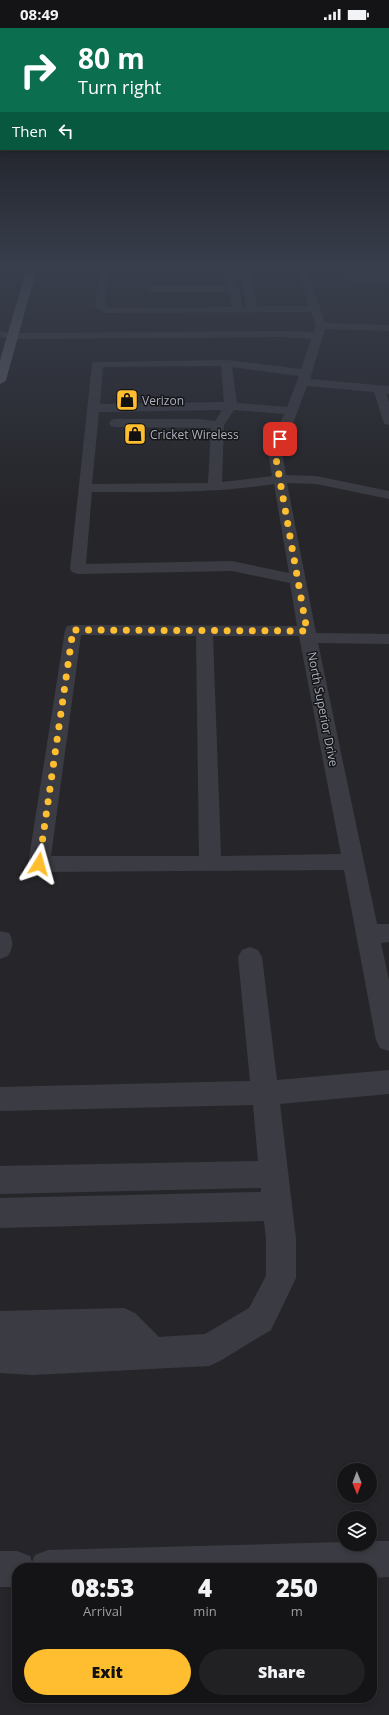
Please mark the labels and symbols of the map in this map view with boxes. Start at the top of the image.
shop icon: Verizon [114,387,140,413]
place label: Verizon [142,392,184,409]
shop icon: Cricket Wireless [122,421,148,447]
pin [263,422,297,456]
place label: Cricket Wireless [150,426,239,443]
street label: North Superior Drive [304,650,343,768]
position arrow [18,843,60,885]
north arrow [337,1463,377,1503]

